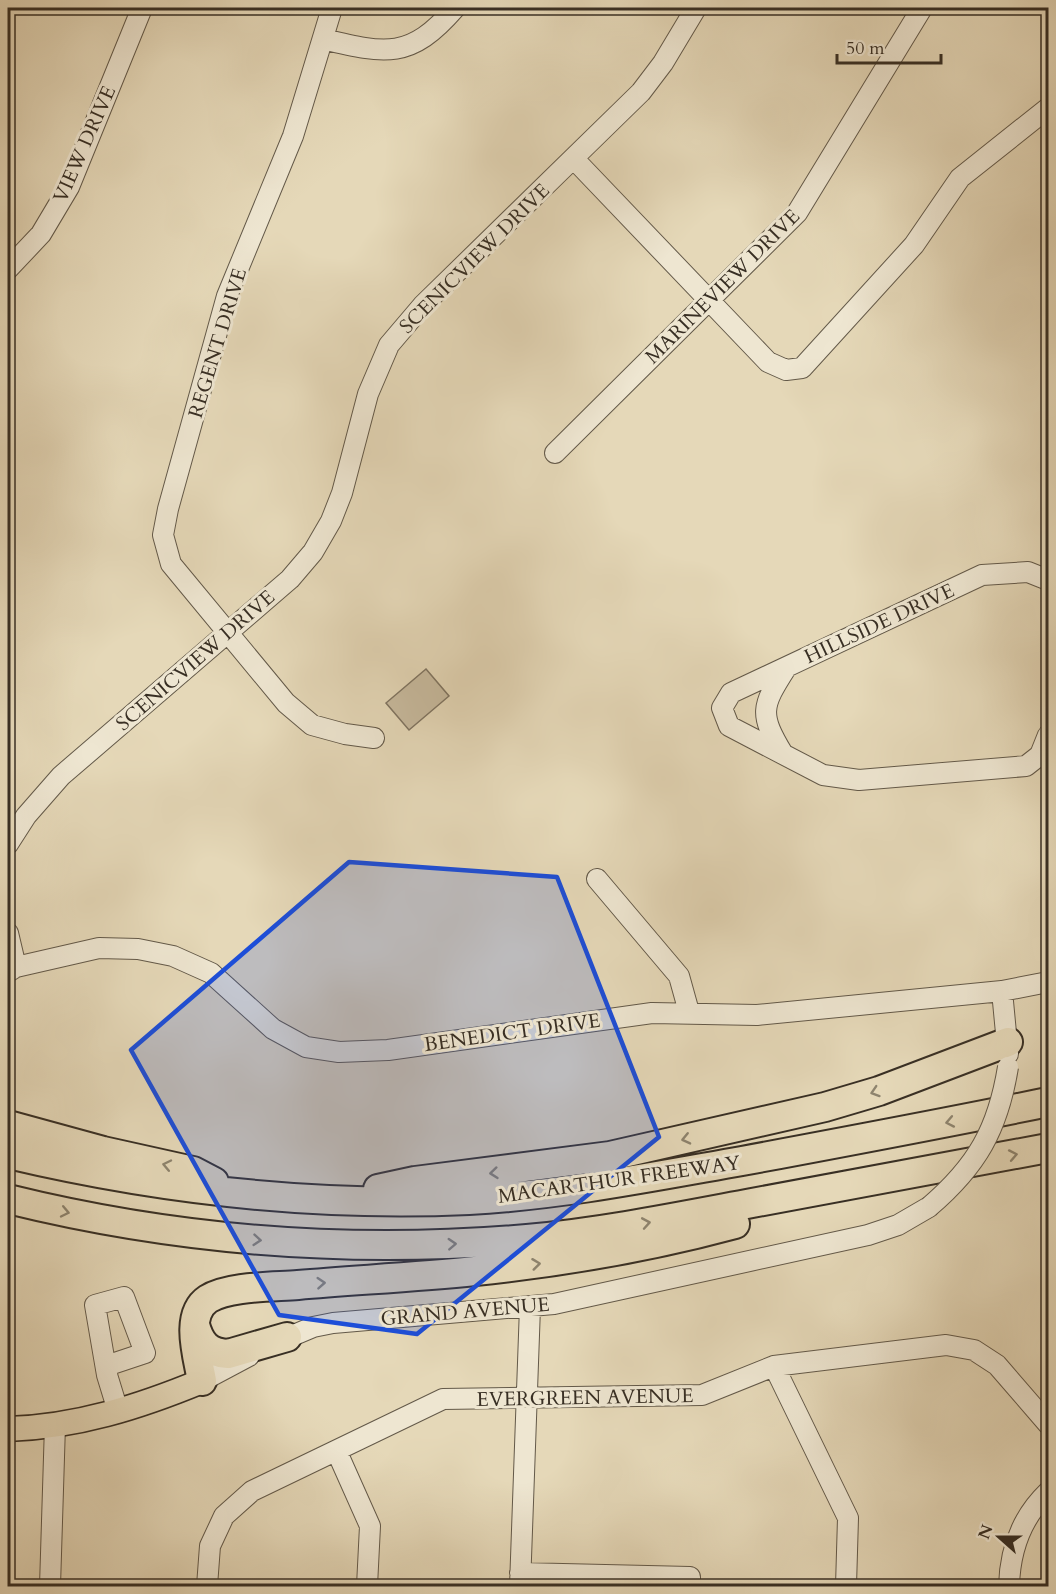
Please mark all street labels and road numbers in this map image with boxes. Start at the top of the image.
street label: VIEW DRIVE [47,81,122,207]
street label: SCENICVIEW DRIVE [393,177,555,339]
street label: MARINEVIEW DRIVE [639,203,806,370]
street label: REGENT DRIVE [182,265,253,421]
street label: HILLSIDE DRIVE [800,577,959,670]
street label: SCENICVIEW DRIVE [110,584,280,737]
street label: BENEDICT DRIVE [422,1007,602,1058]
street label: MACARTHUR FREEWAY [496,1149,742,1210]
street label: GRAND AVENUE [379,1291,551,1332]
street label: EVERGREEN AVENUE [476,1382,694,1413]

